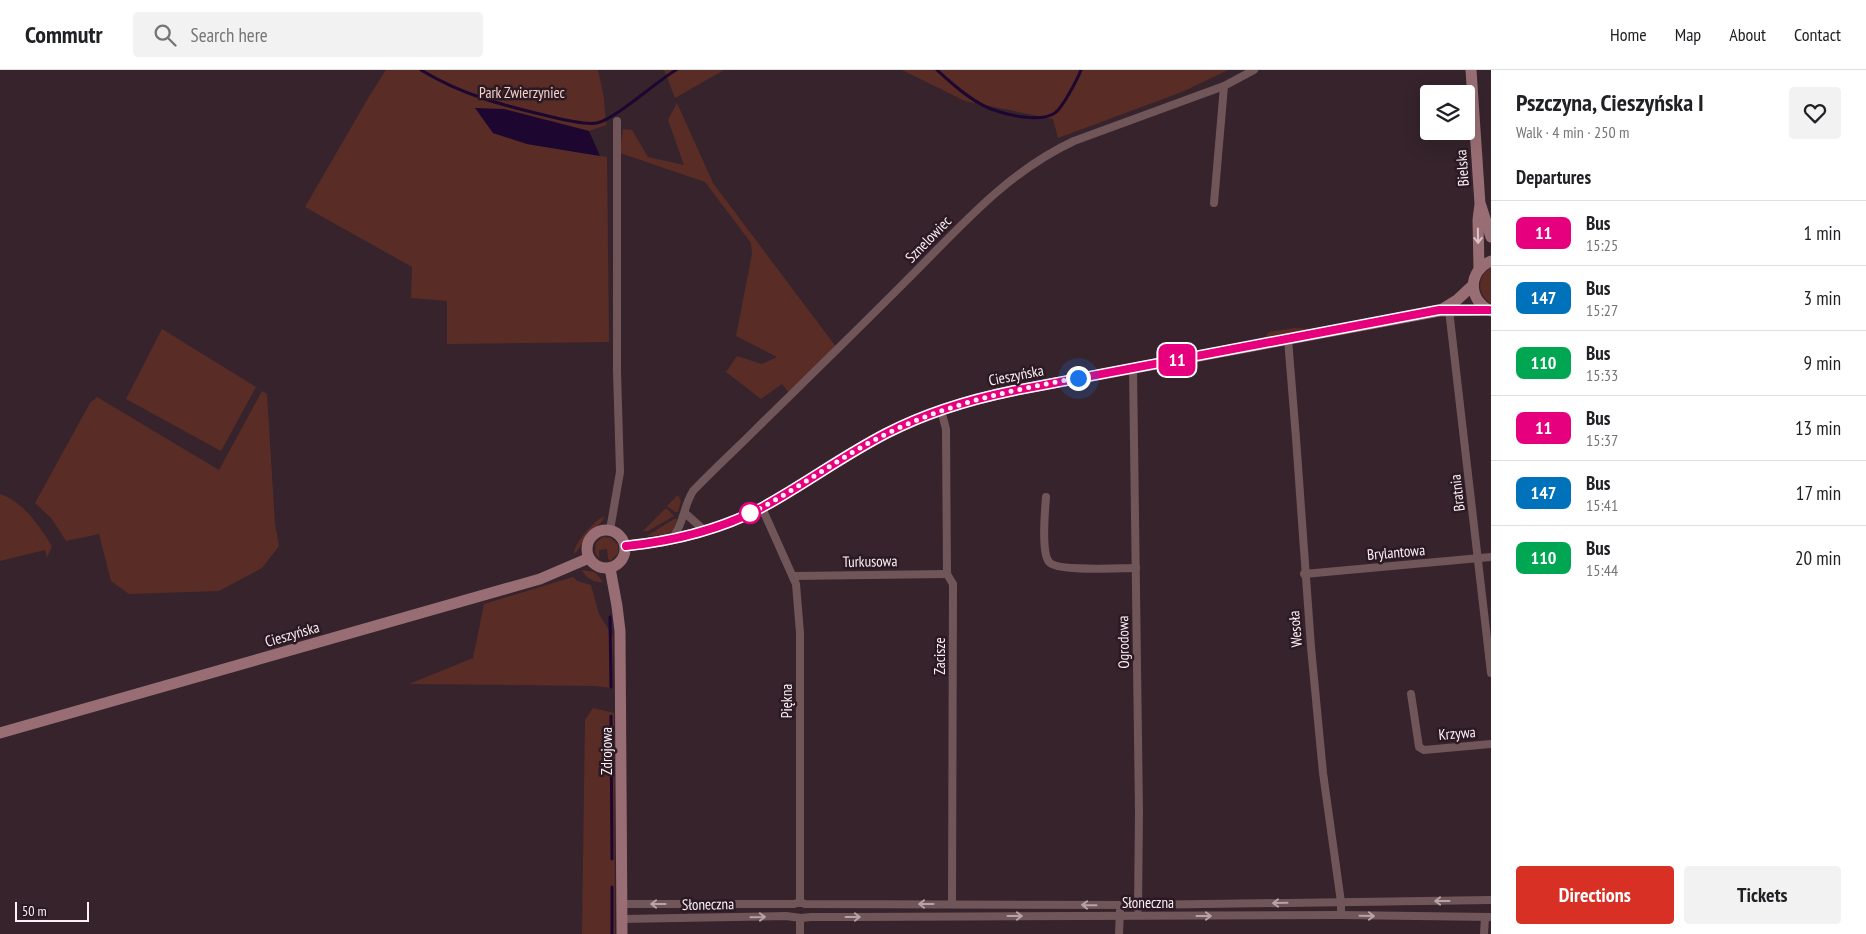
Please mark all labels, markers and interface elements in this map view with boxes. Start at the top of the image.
search box [133,12,483,57]
text: Commutr [25,19,103,50]
icon: search [151,21,179,49]
text: Search here [191,23,268,47]
text: Home [1610,23,1647,46]
text: Map [1675,23,1701,46]
text: About [1729,23,1766,46]
text: Contact [1794,23,1841,46]
park label: Park Zwierzyniec [479,83,566,102]
map controls [1420,85,1475,140]
button: layers [1420,85,1475,140]
text: Pszczyna, Cieszyńska I [1516,87,1704,118]
button: heart [1789,87,1841,139]
text: Walk · 4 min · 250 m [1516,122,1629,142]
street label: Bielska [1451,149,1473,187]
text: Departures [1516,165,1591,189]
street label: Sznelowiec [901,211,955,266]
text: Bus [1586,211,1610,235]
text: 11 [1535,221,1552,244]
text: 1 min [1804,221,1841,245]
one-way arrow [1473,228,1483,244]
text: 15:25 [1586,235,1618,255]
text: Bus [1586,276,1610,300]
text: 147 [1531,286,1556,309]
text: 3 min [1804,286,1841,310]
text: 15:27 [1586,300,1618,320]
text: Bus [1586,341,1610,365]
line badge: 11 [1154,344,1200,376]
text: 11 [1168,348,1186,371]
text: 110 [1531,351,1556,374]
text: 9 min [1804,351,1841,375]
street label: Cieszyńska [987,360,1045,390]
text: 15:33 [1586,365,1618,385]
your location [1066,366,1091,391]
text: Bus [1586,406,1610,430]
text: 11 [1535,416,1552,439]
text: 13 min [1795,416,1841,440]
text: 15:37 [1586,430,1618,450]
text: Bus [1586,471,1610,495]
street label: Bratnia [1445,473,1469,513]
text: 147 [1531,481,1556,504]
text: 17 min [1796,481,1841,505]
text: 15:41 [1586,495,1618,515]
unlabelled marker [739,502,761,524]
text: Bus [1586,536,1610,560]
street label: Brylantowa [1366,540,1426,564]
text: 110 [1531,546,1556,569]
text: 20 min [1795,546,1841,570]
street label: Turkusowa [843,551,897,571]
text: 15:44 [1586,560,1618,580]
street label: Wesoła [1284,610,1306,648]
street label: Ogrodowa [1113,615,1133,669]
street label: Cieszyńska [263,617,321,651]
street label: Zacisze [930,637,949,675]
street label: Piękna [777,684,796,718]
street label: Krzywa [1438,722,1476,744]
street label: Zdrojowa [597,727,616,775]
button: Directions [1516,866,1674,924]
button: Tickets [1684,866,1841,924]
street label: Słoneczna [1122,893,1174,912]
street label: Słoneczna [682,894,734,914]
one-way arrow [1435,896,1451,906]
one-way arrow [1272,898,1288,907]
scale bar [15,899,89,922]
one-way arrow [650,899,666,909]
one-way arrow [919,899,935,909]
one-way arrow [1081,900,1098,910]
text: 50 m [22,902,47,920]
one-way arrow [1007,911,1023,921]
one-way arrow [1196,911,1212,921]
one-way arrow [1358,911,1374,921]
one-way arrow [749,912,765,922]
one-way arrow [844,912,861,922]

